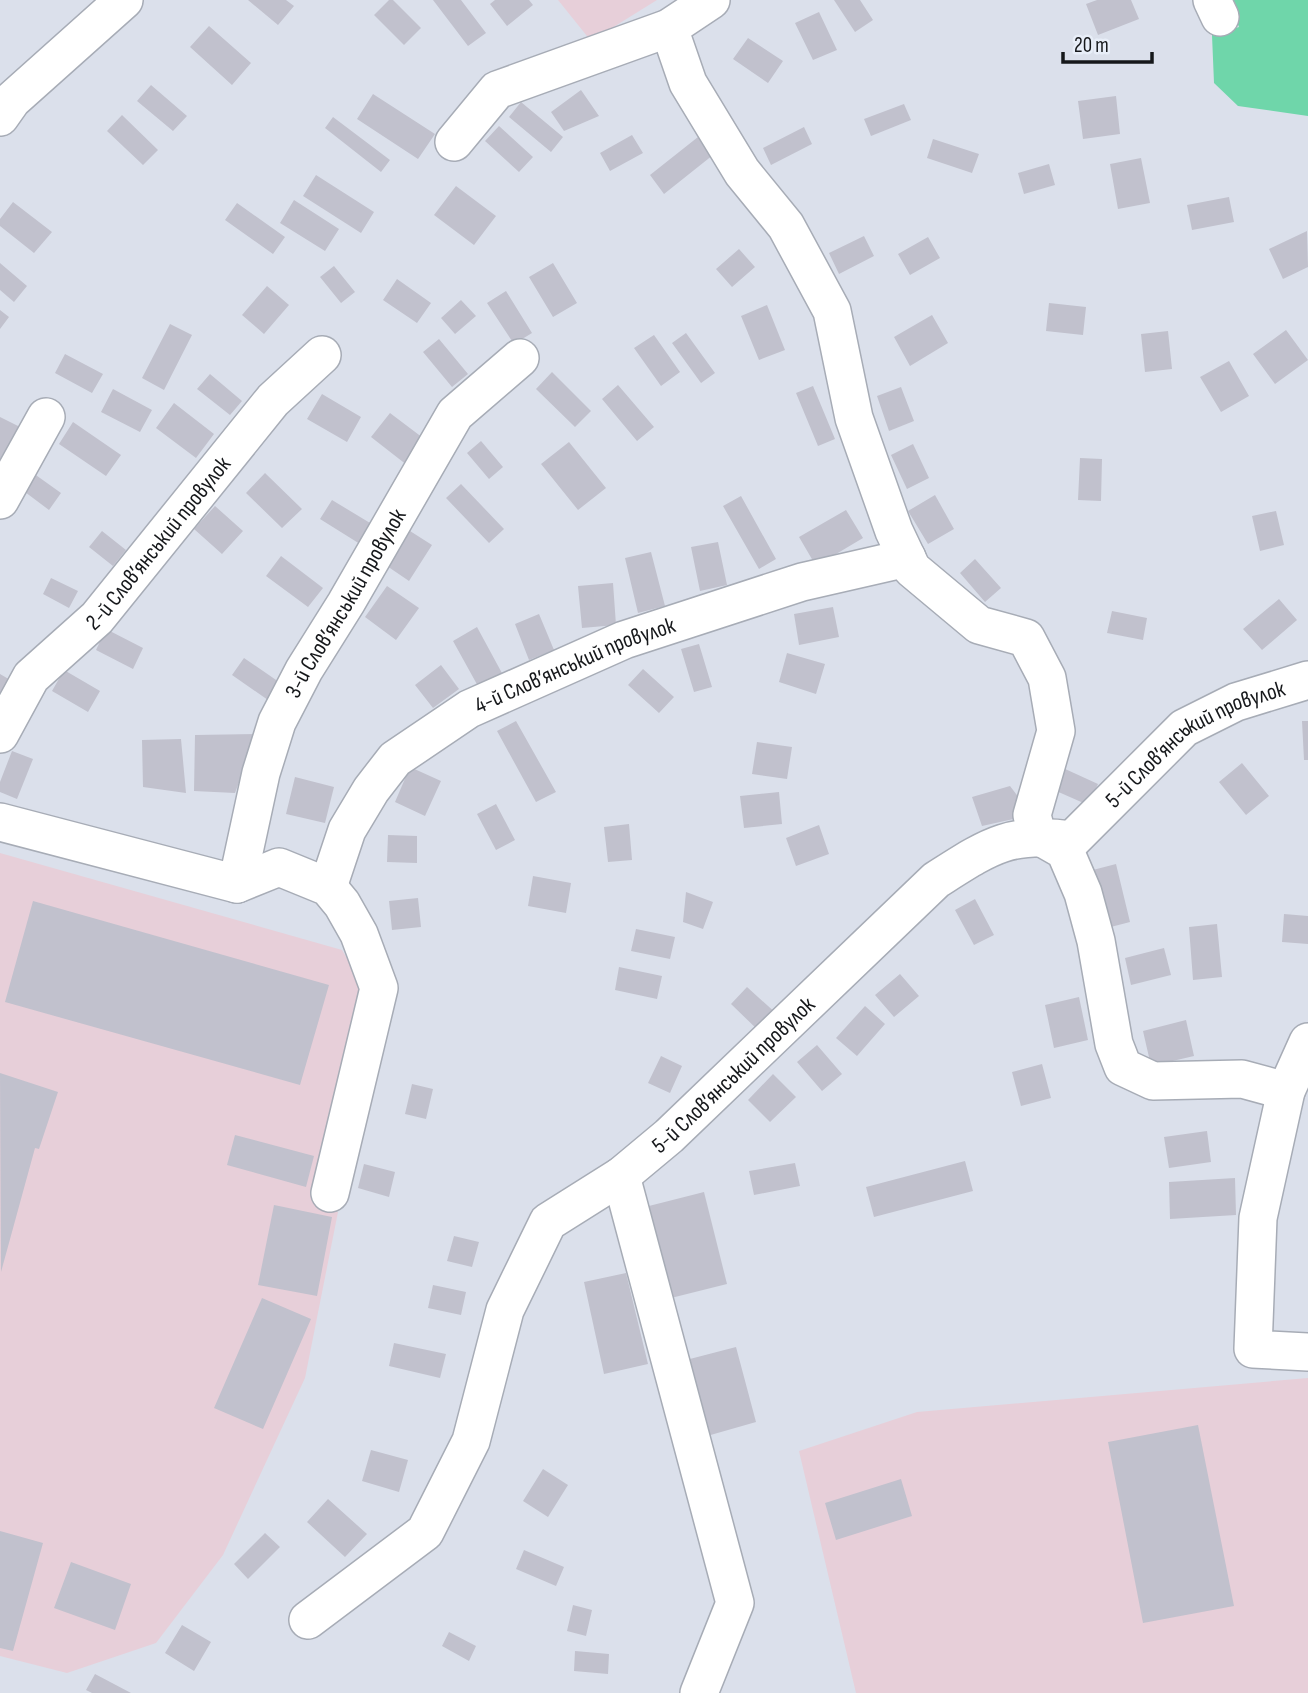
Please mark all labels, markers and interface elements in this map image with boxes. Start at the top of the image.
scale bar [1063,21,1152,65]
text: 20 m [1074,33,1109,58]
street label: 2-й Слов’янський провулок [80,451,237,636]
street label: 3-й Слов’янський провулок [279,504,413,703]
street label: 4-й Слов’янський провулок [470,611,679,720]
street label: 5-й Слов’янський провулок [1100,675,1289,814]
street label: 5-й Слов’янський провулок [646,991,821,1160]

